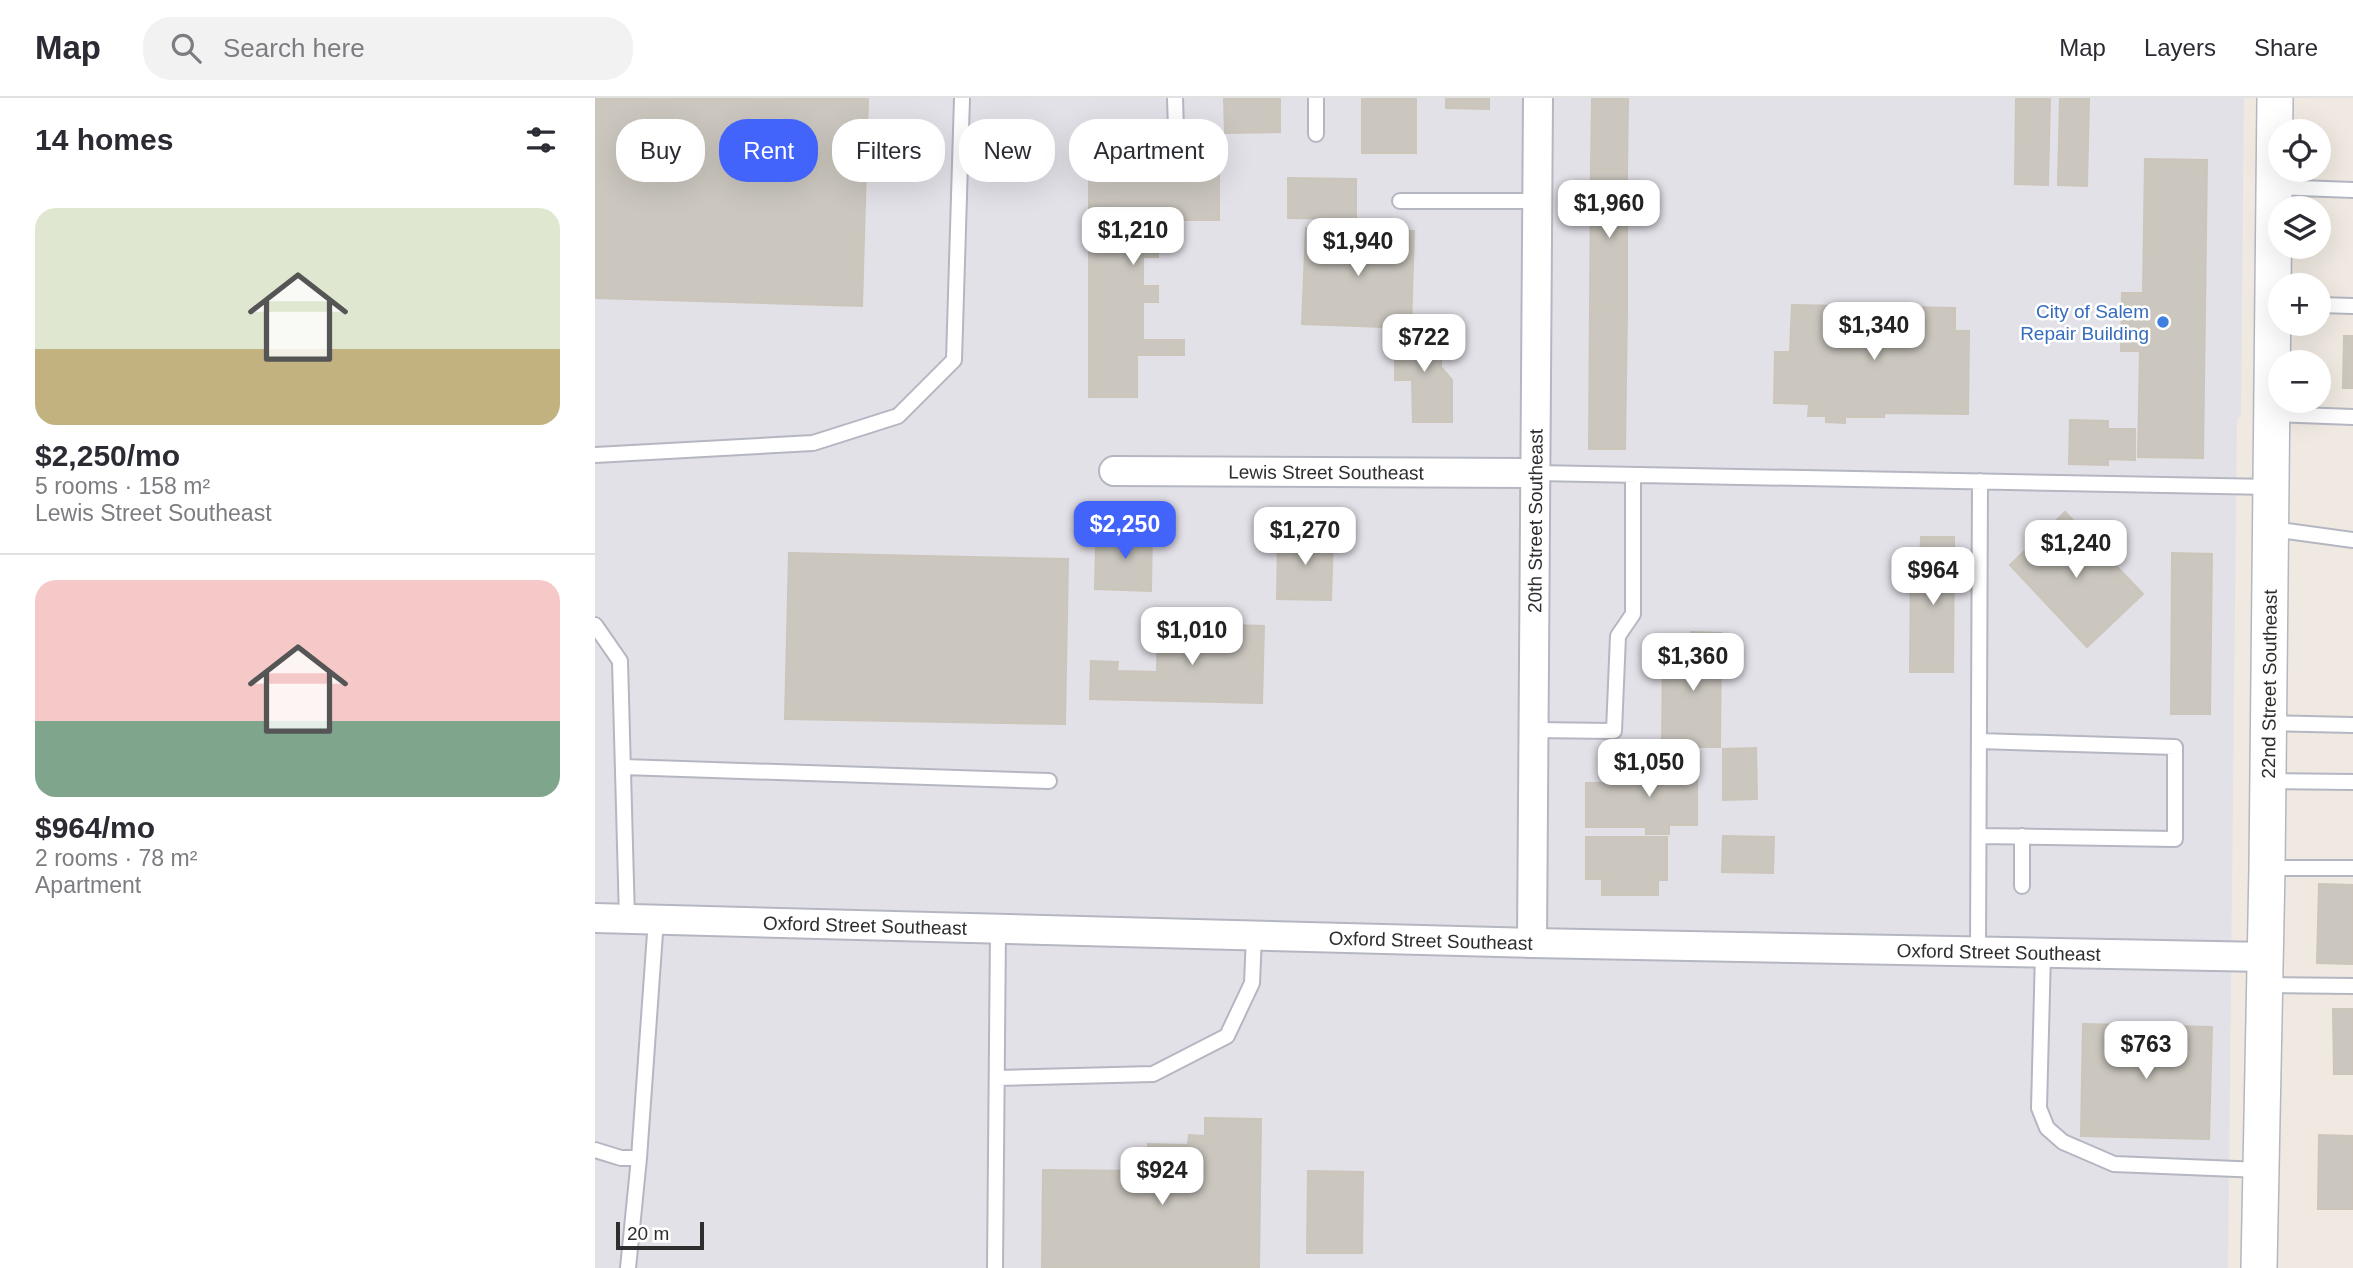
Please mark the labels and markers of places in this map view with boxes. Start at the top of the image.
pin: $1,960 [1552,180,1666,240]
pin: $1,210 [1076,208,1190,267]
pin: $1,940 [1301,218,1415,278]
place label: City of Salem Repair Building [2020,301,2149,344]
pin: $1,340 [1817,302,1931,362]
pin: $722 [1383,314,1465,374]
marker: City of Salem Repair Building [2155,314,2171,330]
pin: $2,250 [1068,502,1182,561]
pin: $1,270 [1248,508,1362,567]
pin: $1,240 [2019,520,2133,580]
pin: $964 [1892,547,1974,607]
pin: $1,010 [1135,608,1249,667]
pin: $1,360 [1636,634,1750,693]
pin: $1,050 [1592,740,1706,799]
pin: $763 [2105,1021,2187,1081]
pin: $924 [1121,1148,1203,1207]

